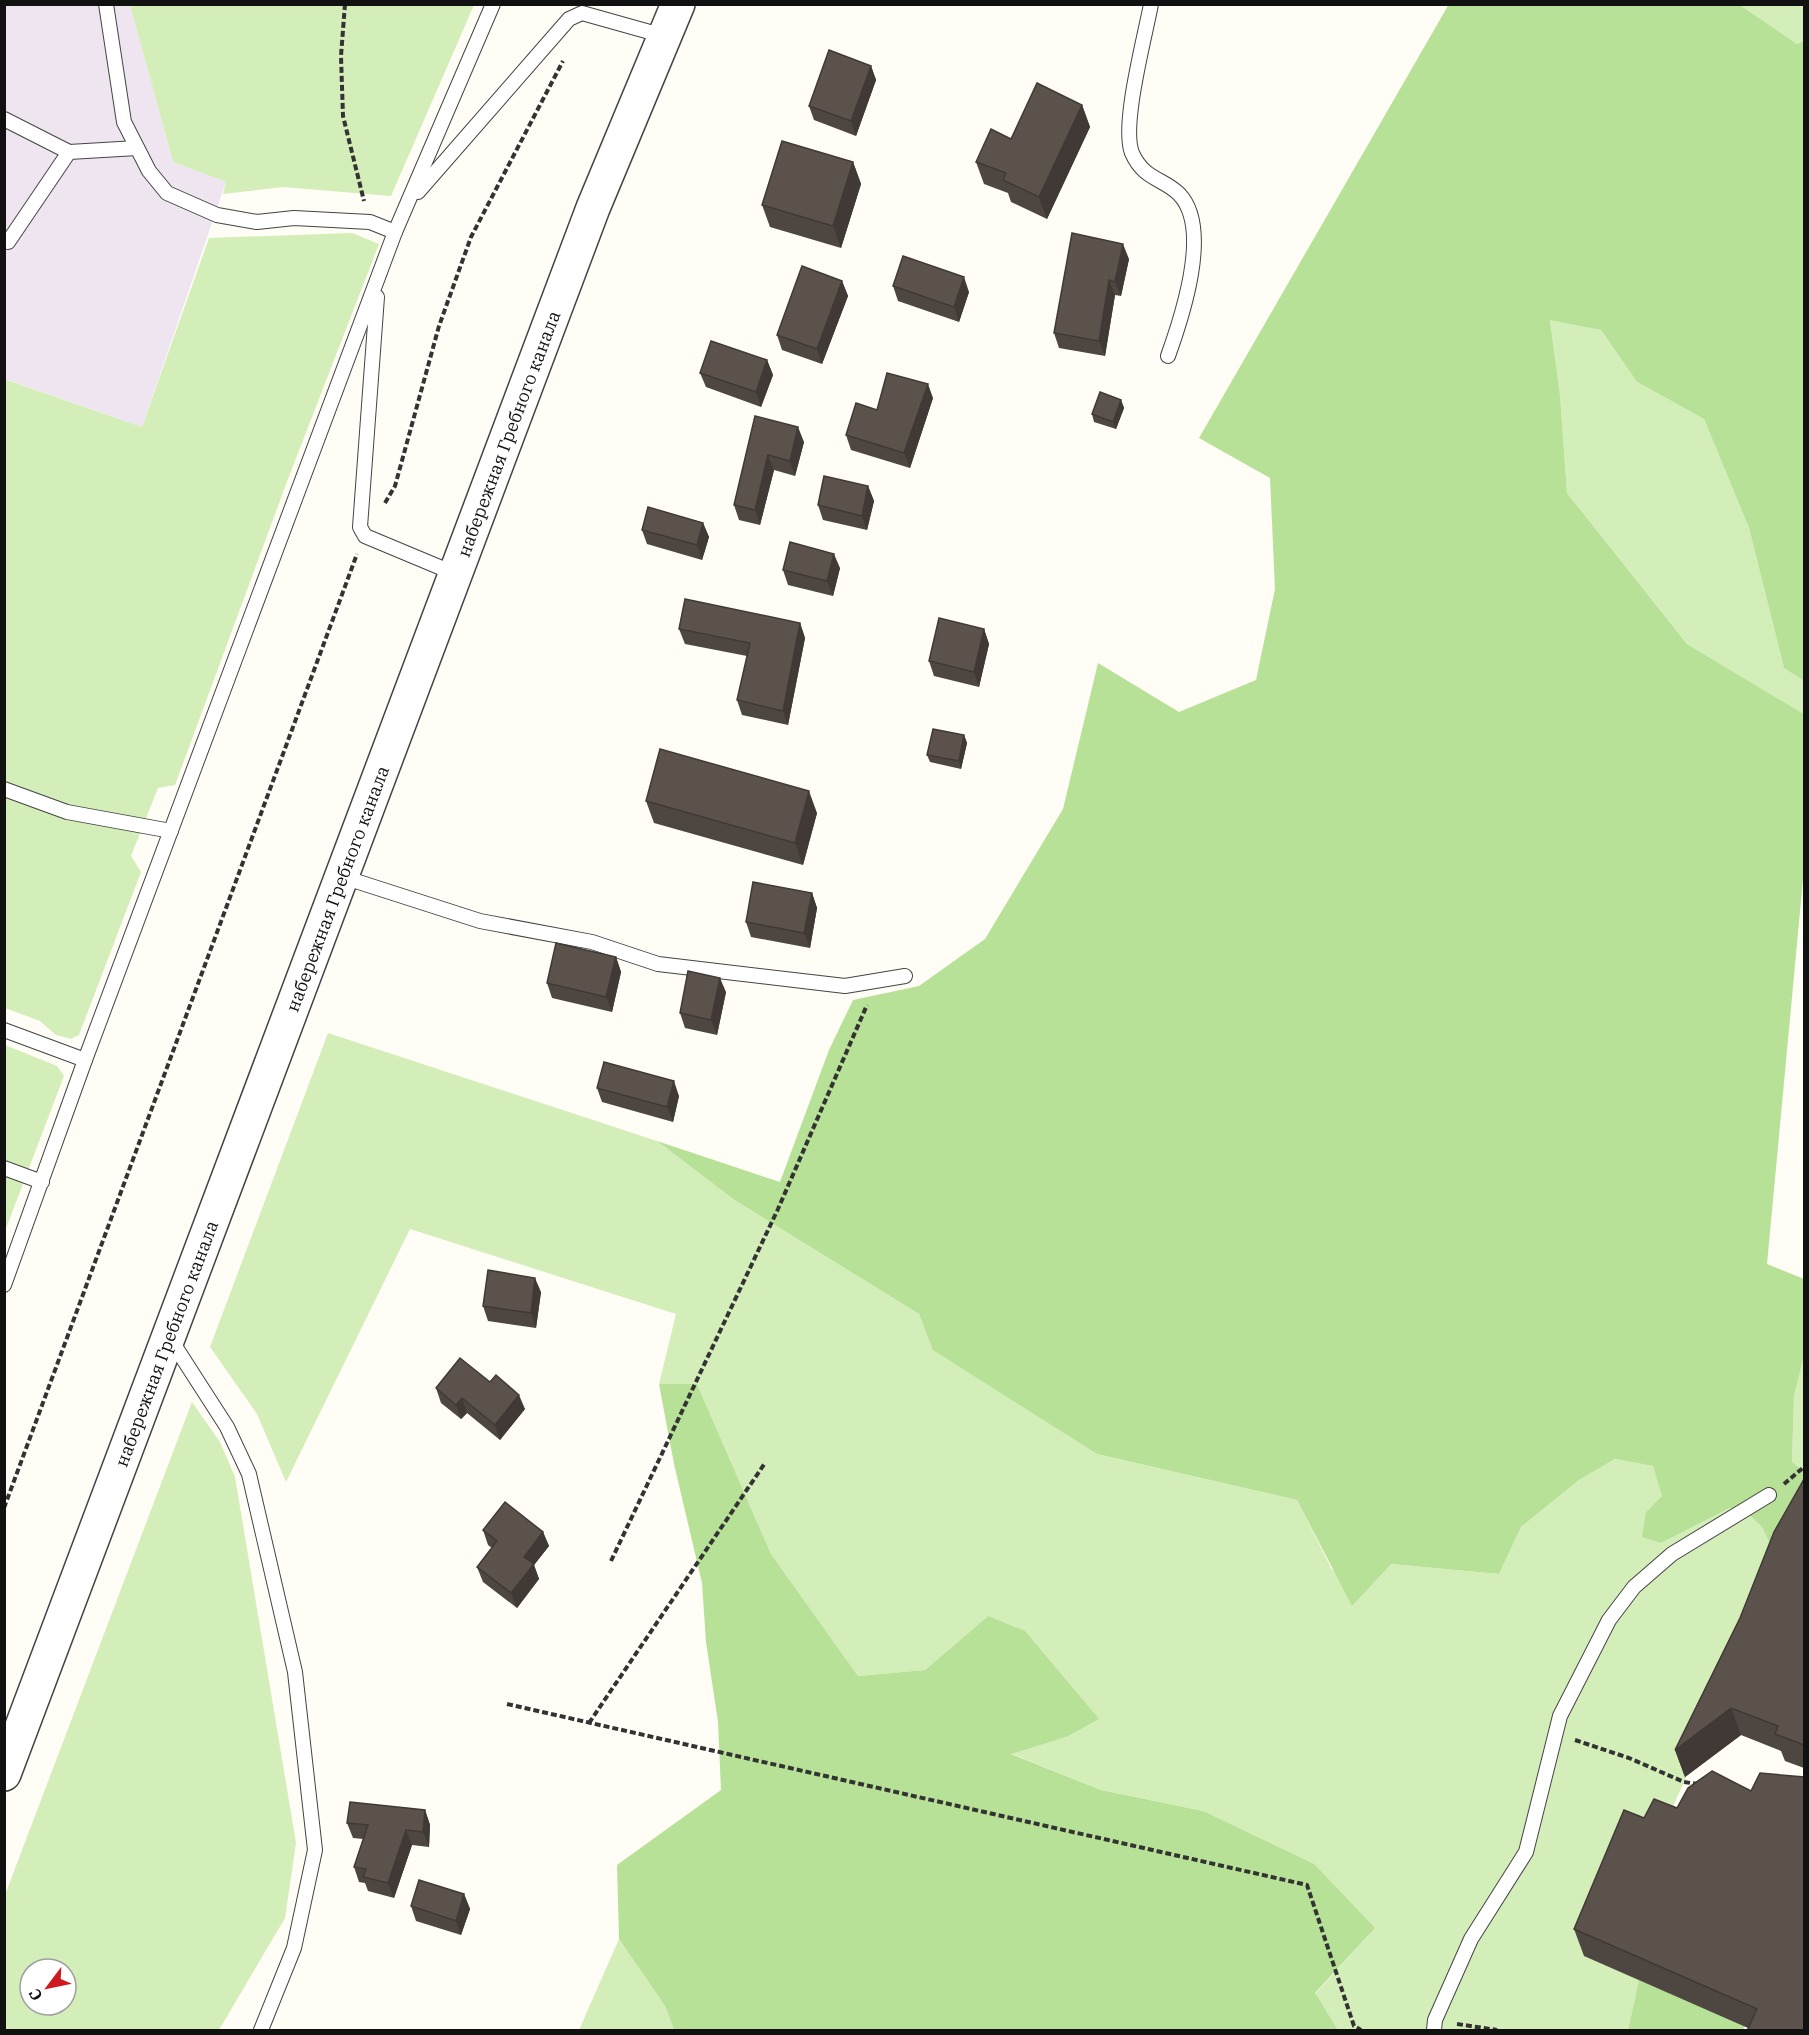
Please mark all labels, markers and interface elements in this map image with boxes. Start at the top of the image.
street label: набережная Гребного канала [451,307,565,560]
street label: набережная Гребного канала [280,762,394,1015]
street label: набережная Гребного канала [109,1217,223,1470]
north arrow [18,1957,78,2017]
text: С [24,1985,47,2005]

